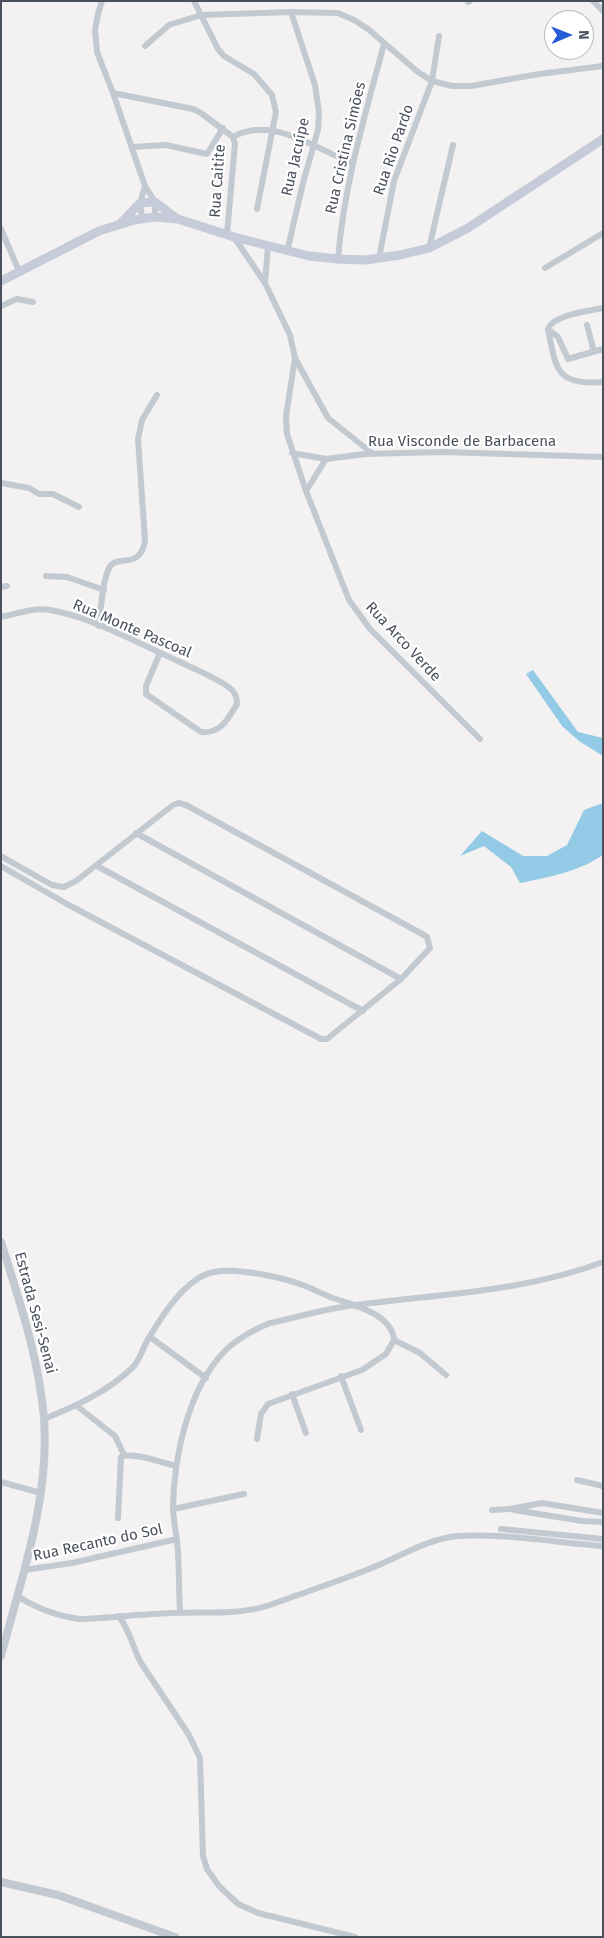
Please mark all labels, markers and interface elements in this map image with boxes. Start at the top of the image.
north arrow [544,10,594,60]
text: N [575,30,592,40]
street label: Rua Cristina Simões [322,80,370,216]
street label: Rua Rio Pardo [370,102,418,198]
street label: Rua Jacuípe [278,116,314,198]
street label: Rua Caitite [206,144,230,218]
street label: Rua Visconde de Barbacena [368,433,556,451]
street label: Rua Monte Pascoal [70,596,194,662]
street label: Rua Arco Verde [362,599,444,685]
street label: Estrada Sesi-Senai [10,1250,60,1376]
street label: Rua Recanto do Sol [32,1520,164,1566]

